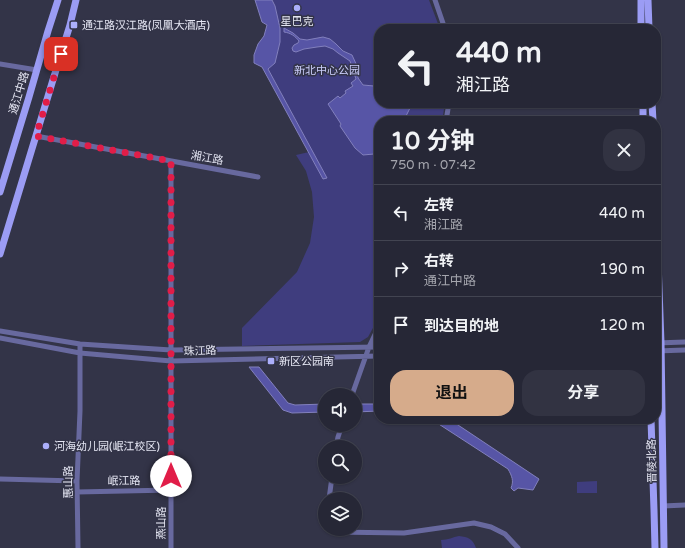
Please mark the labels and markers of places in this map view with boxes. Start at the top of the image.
marker: 星巴克 [292,3,302,13]
place label: 星巴克 [281,15,314,28]
place label: 通江路汉江路(凤凰大酒店) [82,19,210,32]
marker: 通江路汉江路(凤凰大酒店) [69,20,79,30]
pin [44,37,78,71]
place label: 新区公园南 [279,355,334,368]
marker: 新区公园南 [266,356,276,366]
place label: 河海幼儿园(岷江校区) [54,440,160,453]
marker: 河海幼儿园(岷江校区) [41,441,51,451]

